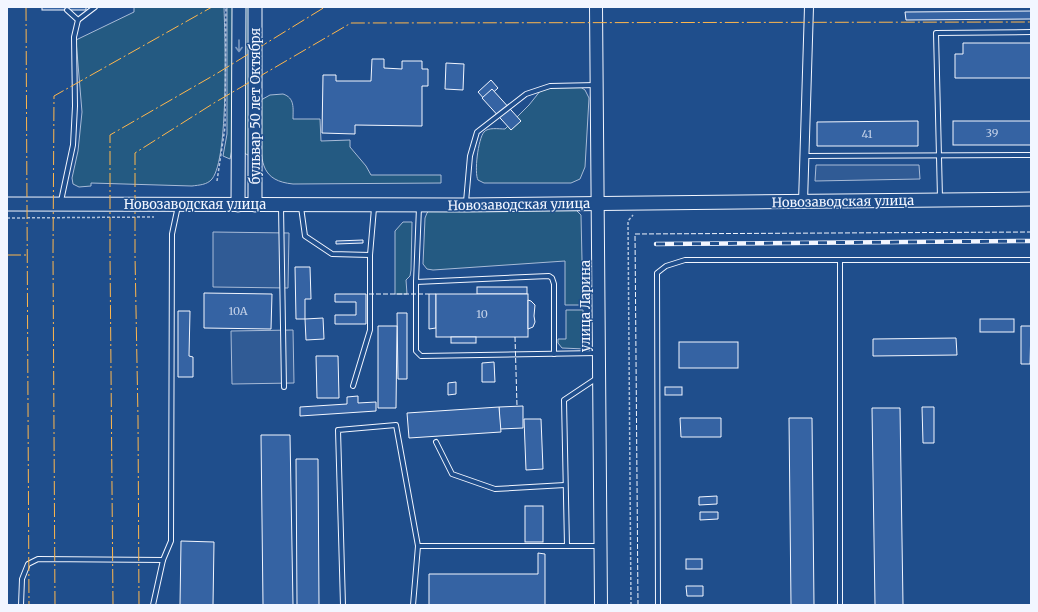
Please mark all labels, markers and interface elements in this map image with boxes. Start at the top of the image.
street label: бульвар 50 лет Октября [247,27,264,184]
one-way arrow [235,39,243,52]
house number: 39 [986,126,999,140]
house number: 41 [862,127,872,141]
street label: Новозаводская улица [772,192,914,211]
street label: Новозаводская улица [448,195,590,214]
street label: Новозаводская улица [124,196,266,213]
street label: улица Ларина [577,260,594,352]
house number: 10А [228,304,248,318]
house number: 10 [476,307,488,321]

